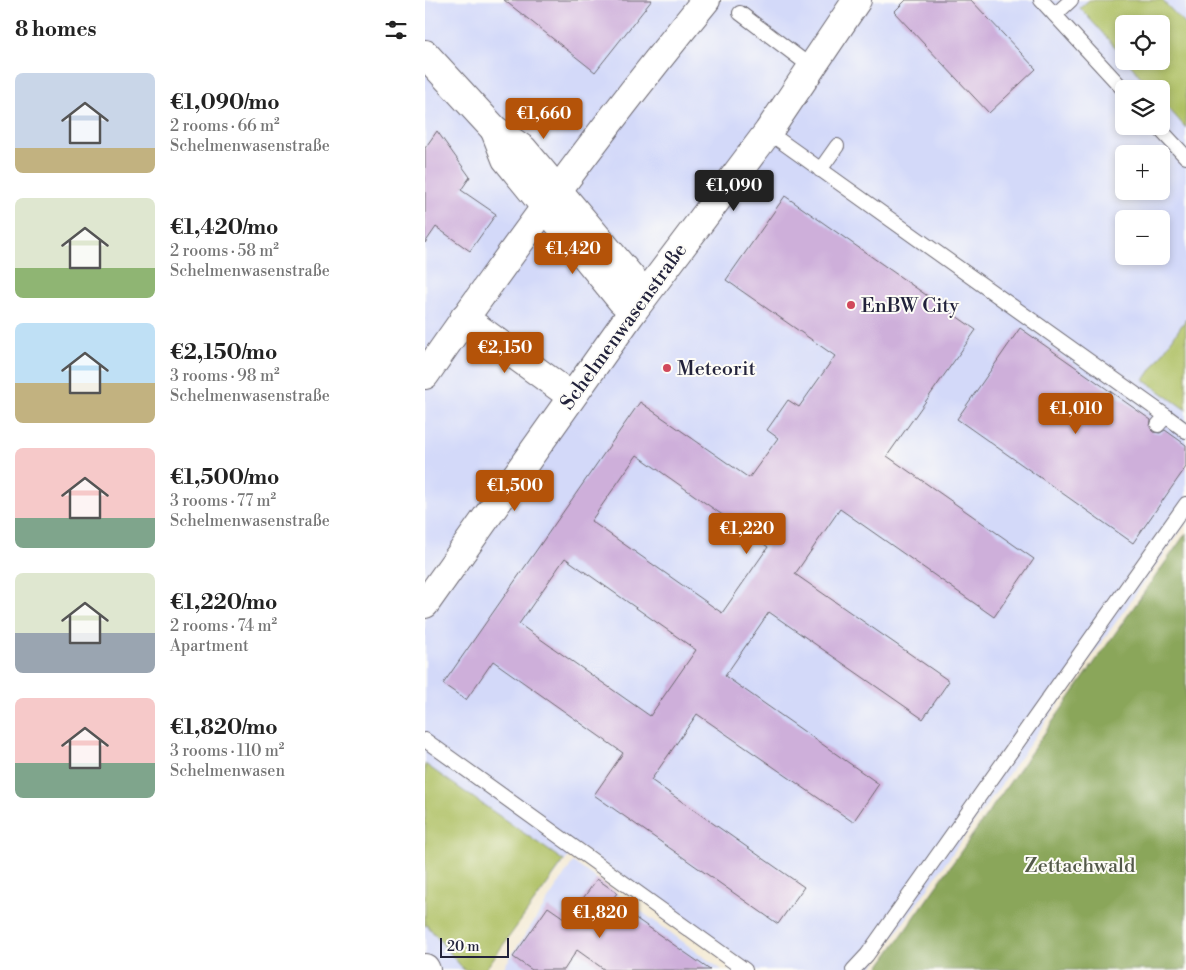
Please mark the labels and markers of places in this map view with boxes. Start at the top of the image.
pin: €1,660 [503,98,585,140]
pin: €1,090 [693,170,775,212]
pin: €1,420 [532,232,614,275]
place label: EnBW City [861,294,959,319]
marker: EnBW City [845,299,857,311]
pin: €2,150 [464,332,546,374]
place label: Meteorit [677,357,756,382]
marker: Meteorit [661,362,673,374]
pin: €1,010 [1035,392,1117,435]
pin: €1,500 [474,470,556,512]
pin: €1,220 [706,512,788,555]
pin: €1,820 [559,896,641,939]

